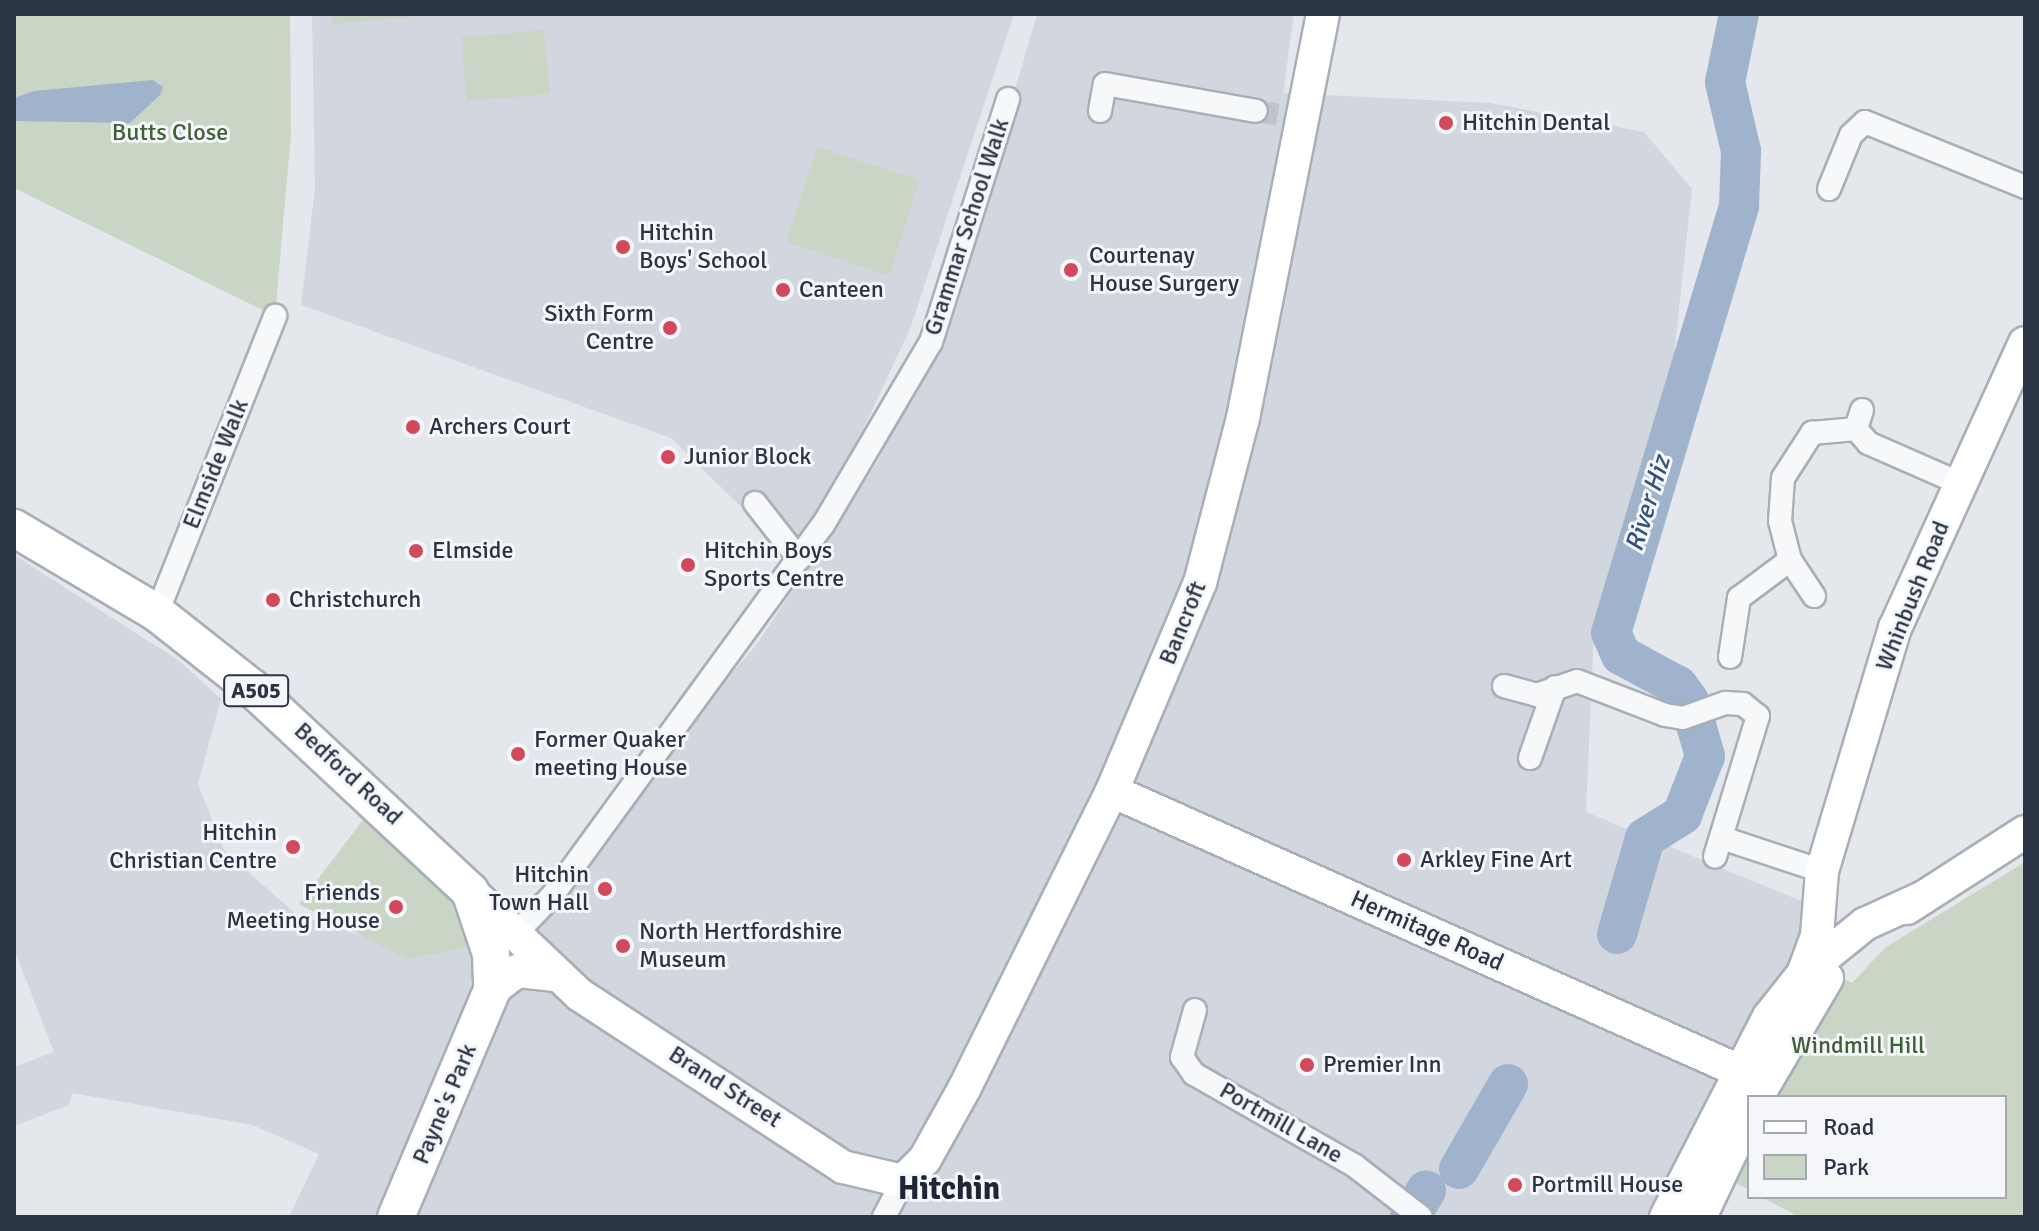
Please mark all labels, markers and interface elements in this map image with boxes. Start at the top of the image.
place label: Hitchin Dental [1462,109,1610,137]
marker: Hitchin Dental [1437,114,1455,132]
street label: Grammar School Walk [918,115,1016,339]
park label: Butts Close [112,119,228,147]
place label: Hitchin Boys' School [639,219,767,275]
marker: Hitchin Boys' School [614,238,632,256]
place label: Courtenay House Surgery [1089,242,1239,298]
marker: Courtenay House Surgery [1060,259,1082,281]
place label: Canteen [799,276,884,304]
marker: Canteen [774,281,792,299]
place label: Sixth Form Centre [544,300,654,356]
marker: Sixth Form Centre [661,319,679,337]
street label: Elmside Walk [177,395,255,533]
place label: Archers Court [429,413,571,441]
marker: Archers Court [404,418,422,436]
place label: Junior Block [684,443,811,471]
marker: Junior Block [659,448,677,466]
water label: River Hiz [1620,452,1678,556]
street label: Whinbush Road [1870,517,1956,675]
place label: Elmside [432,537,514,565]
place label: Hitchin Boys Sports Centre [704,537,844,593]
marker: Elmside [407,542,425,560]
marker: Hitchin Boys Sports Centre [679,556,697,574]
street label: Bancroft [1153,577,1213,669]
place label: Christchurch [289,586,421,614]
marker: Christchurch [264,591,282,609]
road number: A505 [222,673,290,709]
street label: Bedford Road [288,717,408,831]
place label: Former Quaker meeting House [534,726,688,782]
marker: Former Quaker meeting House [509,745,527,763]
place label: Hitchin Christian Centre [109,819,277,875]
marker: Hitchin Christian Centre [284,838,302,856]
place label: Arkley Fine Art [1420,846,1572,874]
marker: Arkley Fine Art [1395,851,1413,869]
place label: Hitchin Town Hall [489,861,589,917]
place label: Friends Meeting House [226,879,380,935]
marker: Hitchin Town Hall [596,880,614,898]
street label: Hermitage Road [1346,884,1508,978]
marker: Friends Meeting House [387,898,405,916]
place label: North Hertfordshire Museum [639,918,842,974]
marker: North Hertfordshire Museum [614,937,632,955]
park label: Windmill Hill [1791,1032,1925,1060]
street label: Payne's Park [407,1039,483,1169]
street label: Brand Street [663,1040,787,1134]
place label: Premier Inn [1323,1051,1442,1079]
marker: Premier Inn [1298,1056,1316,1074]
street label: Portmill Lane [1214,1076,1348,1170]
legend [1747,1095,2007,1199]
text: Road [1823,1112,1874,1142]
text: Park [1823,1152,1869,1182]
district label: Hitchin [898,1170,1000,1208]
place label: Portmill House [1531,1171,1683,1199]
marker: Portmill House [1506,1176,1524,1194]

